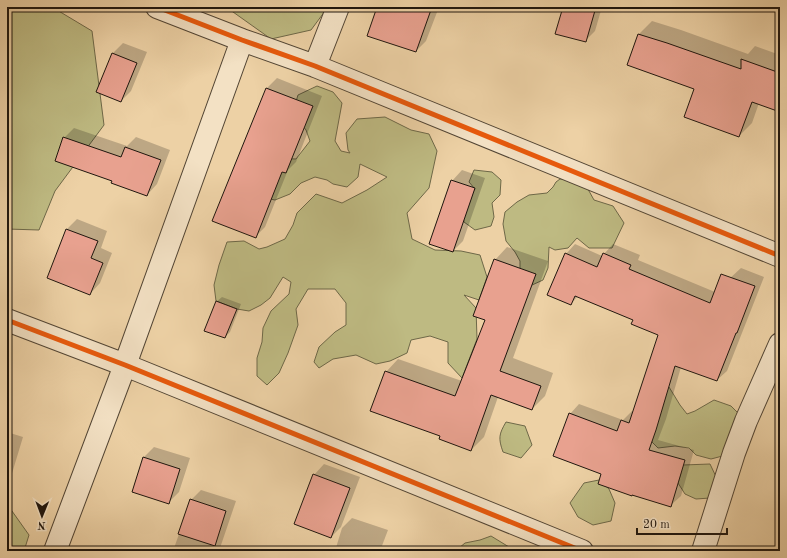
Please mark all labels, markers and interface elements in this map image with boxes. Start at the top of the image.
north arrow [22,496,62,536]
scale bar [637,510,727,536]
text: N [37,519,46,530]
text: 20 m [643,519,670,531]

